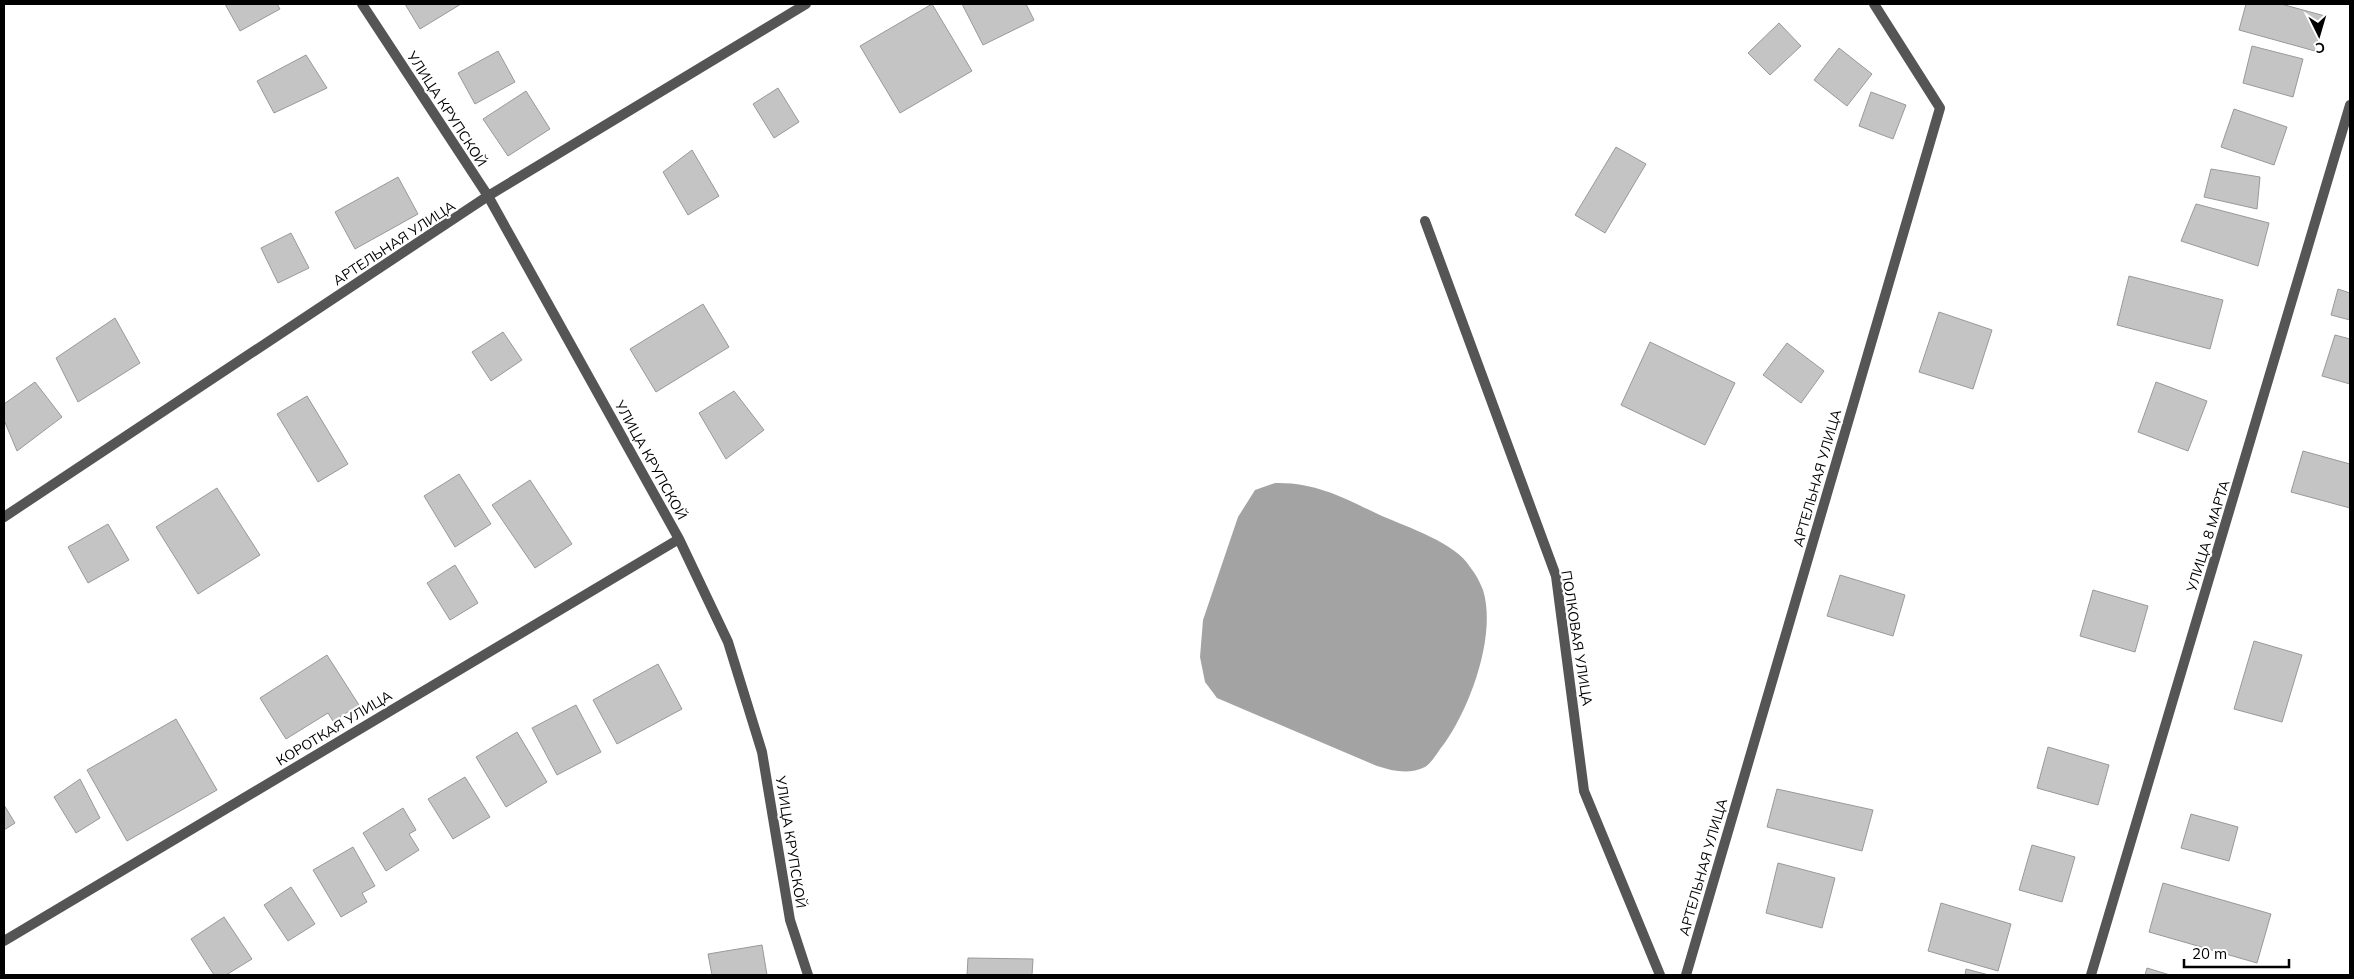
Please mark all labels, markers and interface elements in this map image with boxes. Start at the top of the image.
north arrow [2294,10,2344,60]
text: С [2315,39,2326,57]
street label: УЛИЦА КРУПСКОЙ [402,47,491,170]
street label: АРТЕЛЬНАЯ УЛИЦА [329,196,459,289]
street label: УЛИЦА КРУПСКОЙ [610,396,691,523]
street label: АРТЕЛЬНАЯ УЛИЦА [1789,406,1845,549]
street label: УЛИЦА 8 МАРТА [2182,477,2234,595]
street label: ПОЛКОВАЯ УЛИЦА [1557,569,1597,708]
street label: КОРОТКАЯ УЛИЦА [273,686,396,770]
street label: УЛИЦА КРУПСКОЙ [771,773,810,910]
street label: АРТЕЛЬНАЯ УЛИЦА [1675,795,1731,938]
scale bar [2184,936,2289,968]
text: 20 m [2192,944,2227,963]

